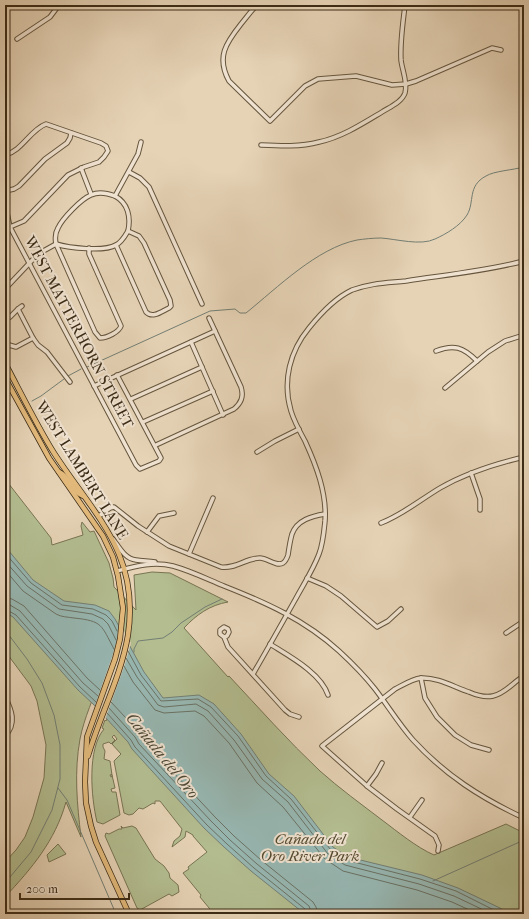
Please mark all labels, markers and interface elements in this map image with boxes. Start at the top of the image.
street label: WEST MATTERHORN STREET [20,232,138,432]
street label: WEST LAMBERT LANE [31,397,132,543]
water label: Cañada del Oro [122,709,203,802]
park label: Cañada del Oro River Park [261,830,360,865]
scale bar [20,875,129,901]
text: 200 m [26,882,58,896]

